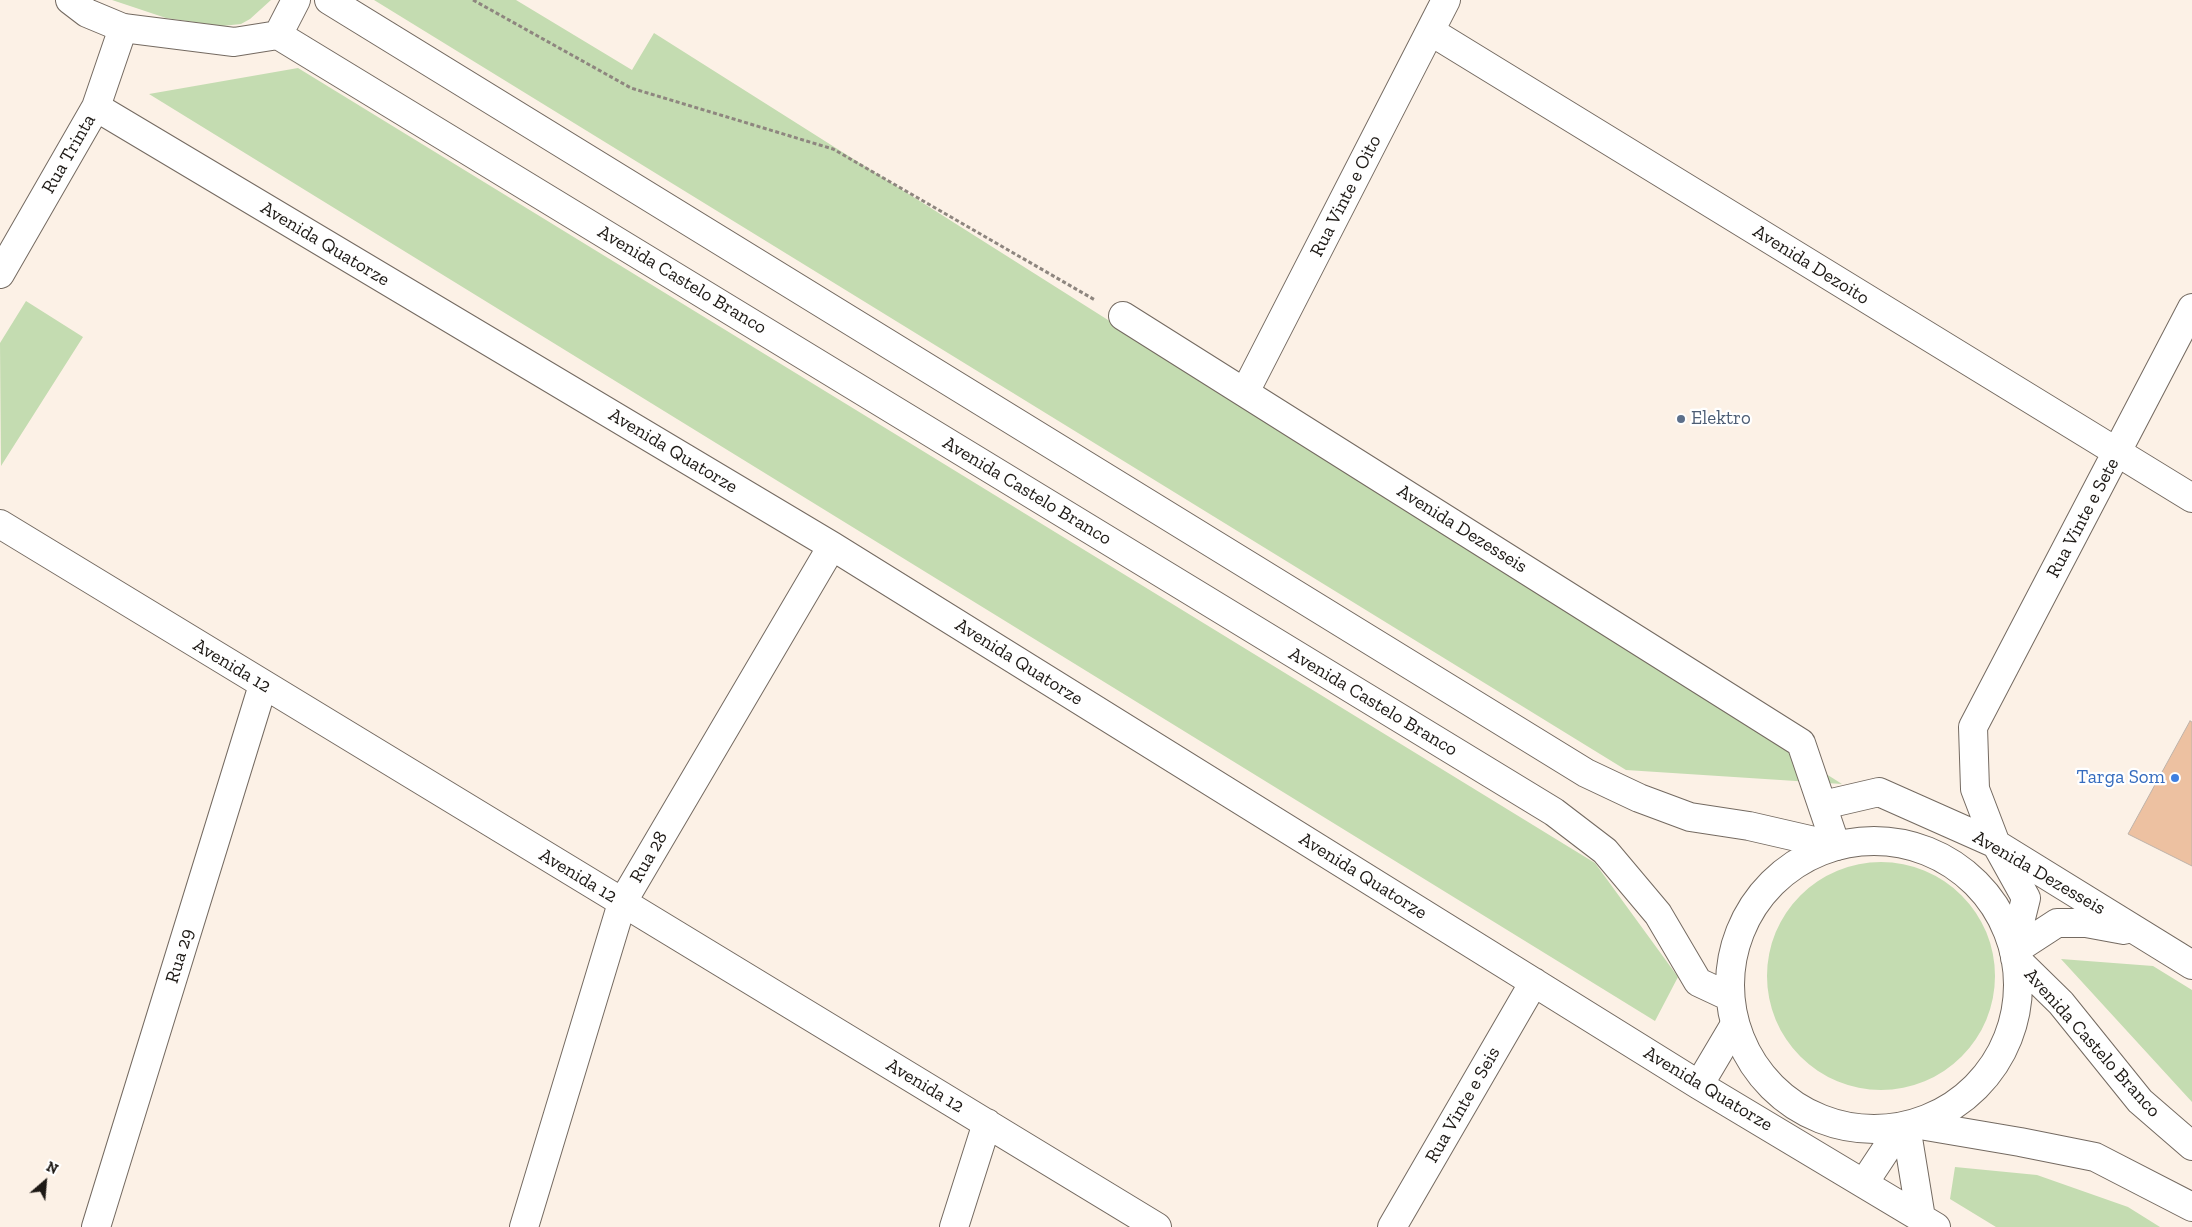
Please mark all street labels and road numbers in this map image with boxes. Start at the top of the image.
street label: Rua Trinta [37,110,101,198]
street label: Rua Vinte e Oito [1306,131,1386,261]
street label: Avenida Quatorze [256,197,394,291]
street label: Avenida Dezoito [1749,220,1873,310]
street label: Avenida Castelo Branco [594,221,770,339]
street label: Avenida Quatorze [604,404,742,498]
street label: Avenida Castelo Branco [939,432,1115,550]
street label: Rua Vinte e Sete [2042,454,2124,582]
street label: Avenida Dezesseis [1393,480,1531,578]
street label: Avenida Quatorze [951,614,1087,710]
street label: Avenida 12 [189,634,275,698]
street label: Avenida Castelo Branco [1285,643,1461,761]
street label: Avenida Dezesseis [1969,826,2109,920]
street label: Rua 28 [625,827,673,887]
street label: Avenida Quatorze [1295,828,1431,924]
street label: Avenida 12 [535,844,621,908]
street label: Rua 29 [161,926,199,986]
street label: Avenida Castelo Branco [2019,964,2165,1122]
street label: Avenida Quatorze [1639,1042,1777,1136]
street label: Rua Vinte e Seis [1421,1043,1505,1167]
street label: Avenida 12 [882,1054,968,1118]

